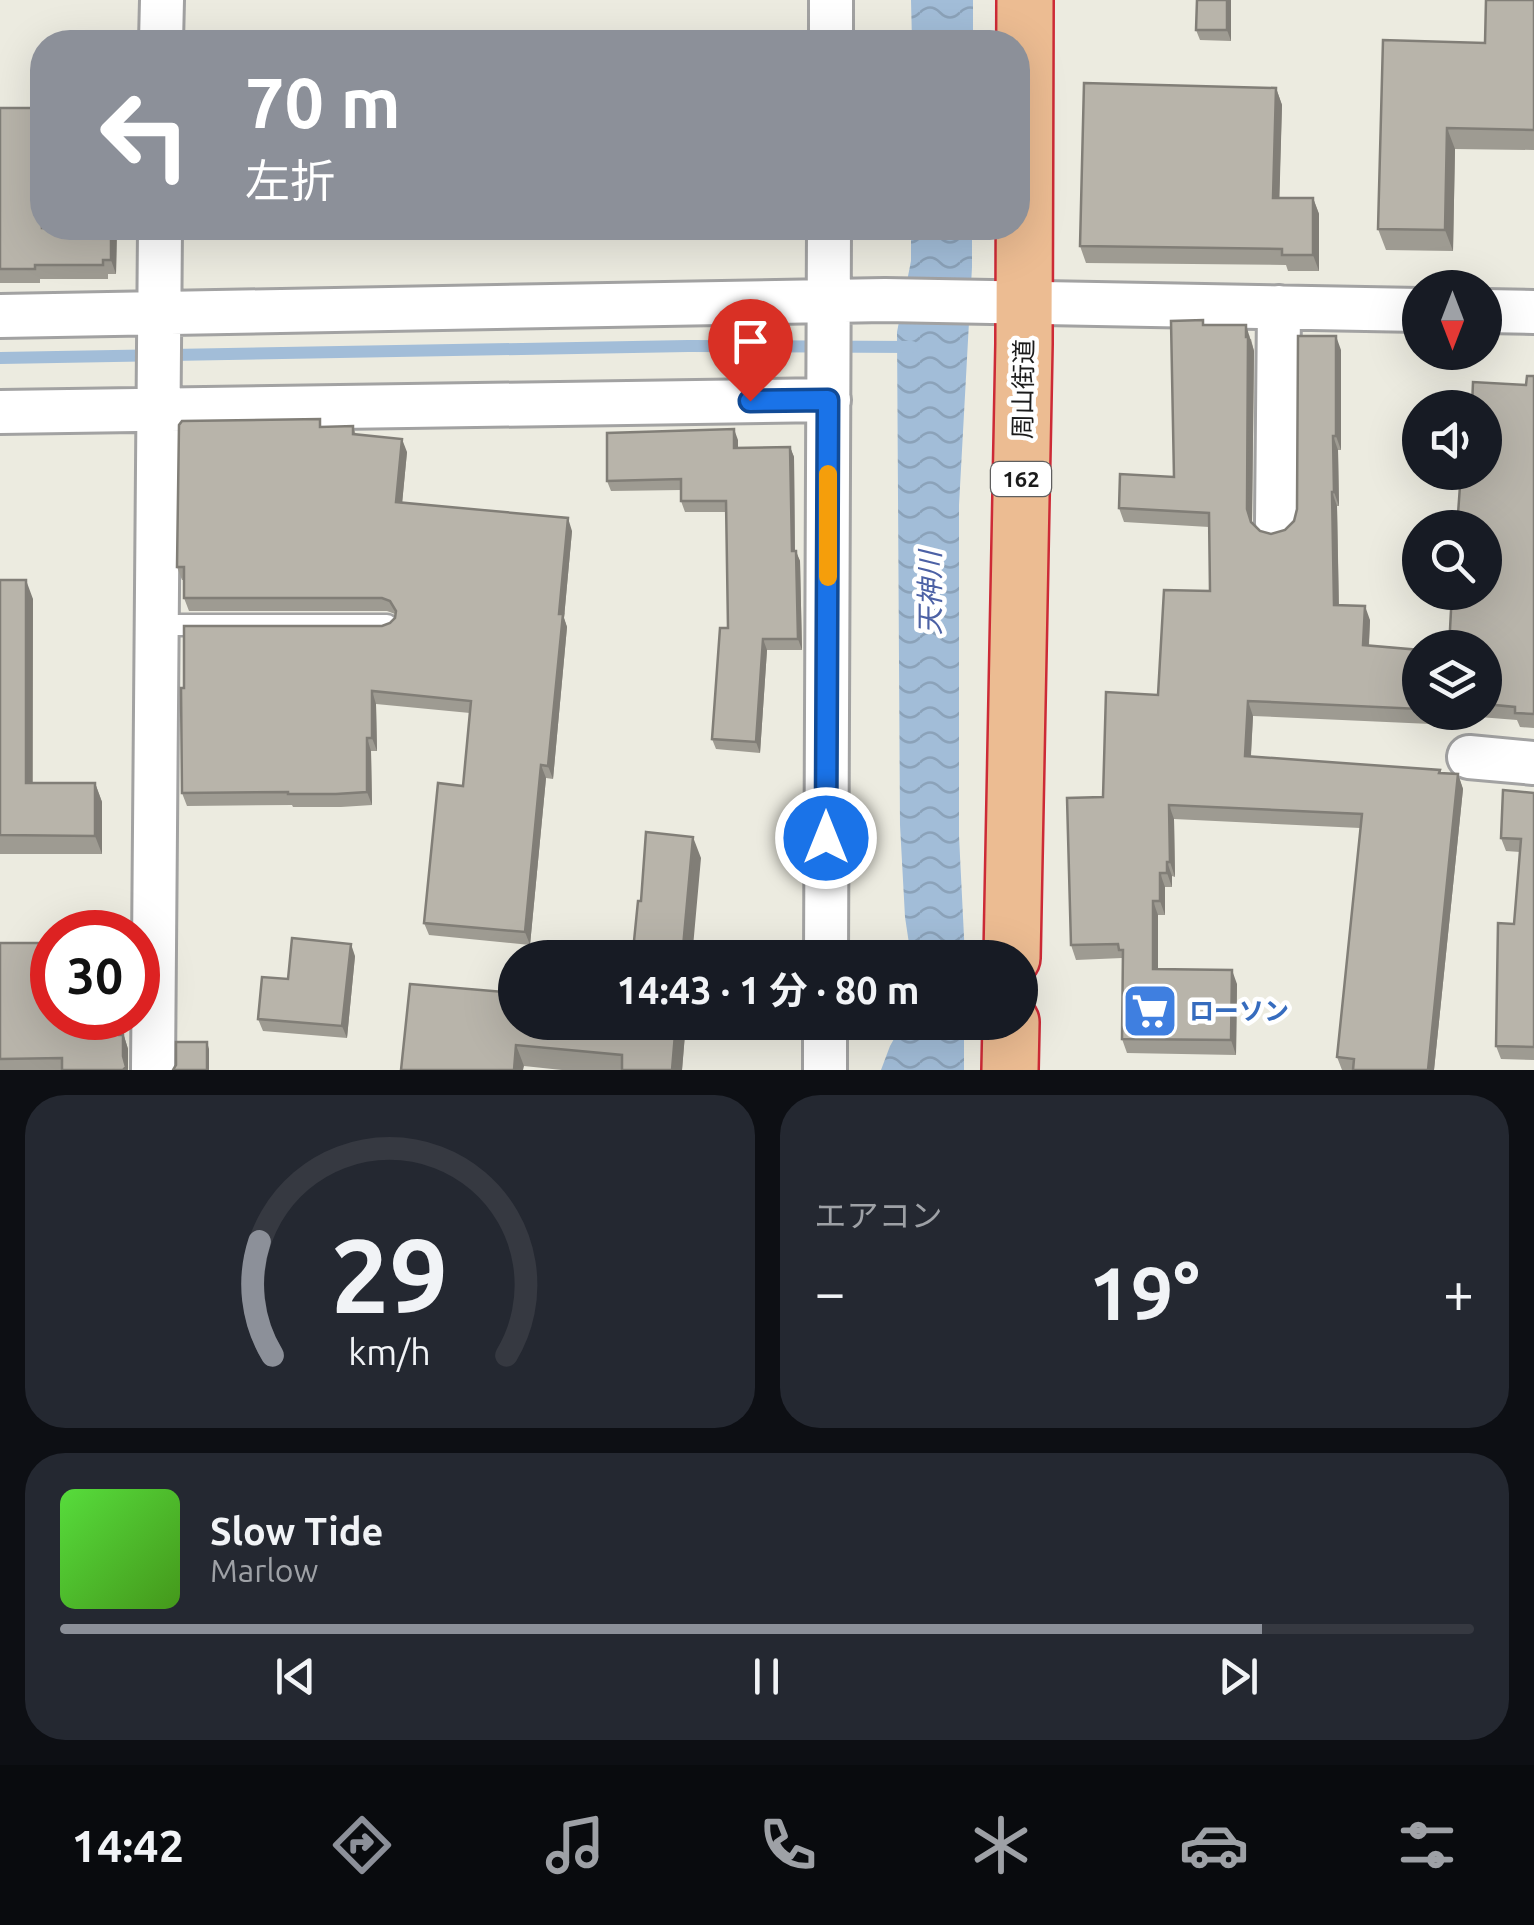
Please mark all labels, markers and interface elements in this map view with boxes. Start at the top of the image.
text: 70 m [245,63,401,141]
icon: left [80,70,210,200]
text: 左折 [245,155,335,206]
north arrow [1402,270,1502,370]
map controls [1402,270,1502,730]
pin [708,299,793,402]
icon: arrive [723,314,778,369]
street label: 周山街道 [1008,339,1038,439]
button: sound [1402,390,1502,490]
road number: 162 [991,462,1051,496]
button: search [1402,510,1502,610]
water label: 天神川 [914,548,945,635]
button: layers [1402,630,1502,730]
position arrow [774,786,878,890]
speed limit sign: 30 [30,910,160,1040]
text: 14:43 · 1 分 · 80 m [617,969,919,1011]
supermarket icon: ローソン [1120,981,1180,1041]
place label: ローソン [1189,997,1289,1025]
text: エアコン [815,1197,943,1233]
text: 29 [331,1216,448,1333]
text: 19° [1089,1250,1200,1334]
text: − [815,1261,846,1322]
text: + [1443,1261,1474,1322]
text: km/h [348,1332,431,1372]
text: Slow Tide [210,1510,383,1552]
text: Marlow [210,1552,318,1588]
icon: previous [268,1649,323,1704]
icon: pause [739,1649,794,1704]
icon: next [1211,1649,1266,1704]
icon: directions [327,1810,397,1880]
icon: music [540,1810,610,1880]
icon: phone [753,1810,823,1880]
icon: climate [966,1810,1036,1880]
icon: car [1179,1810,1249,1880]
icon: filters [1392,1810,1462,1880]
text: 14:42 [72,1820,184,1871]

